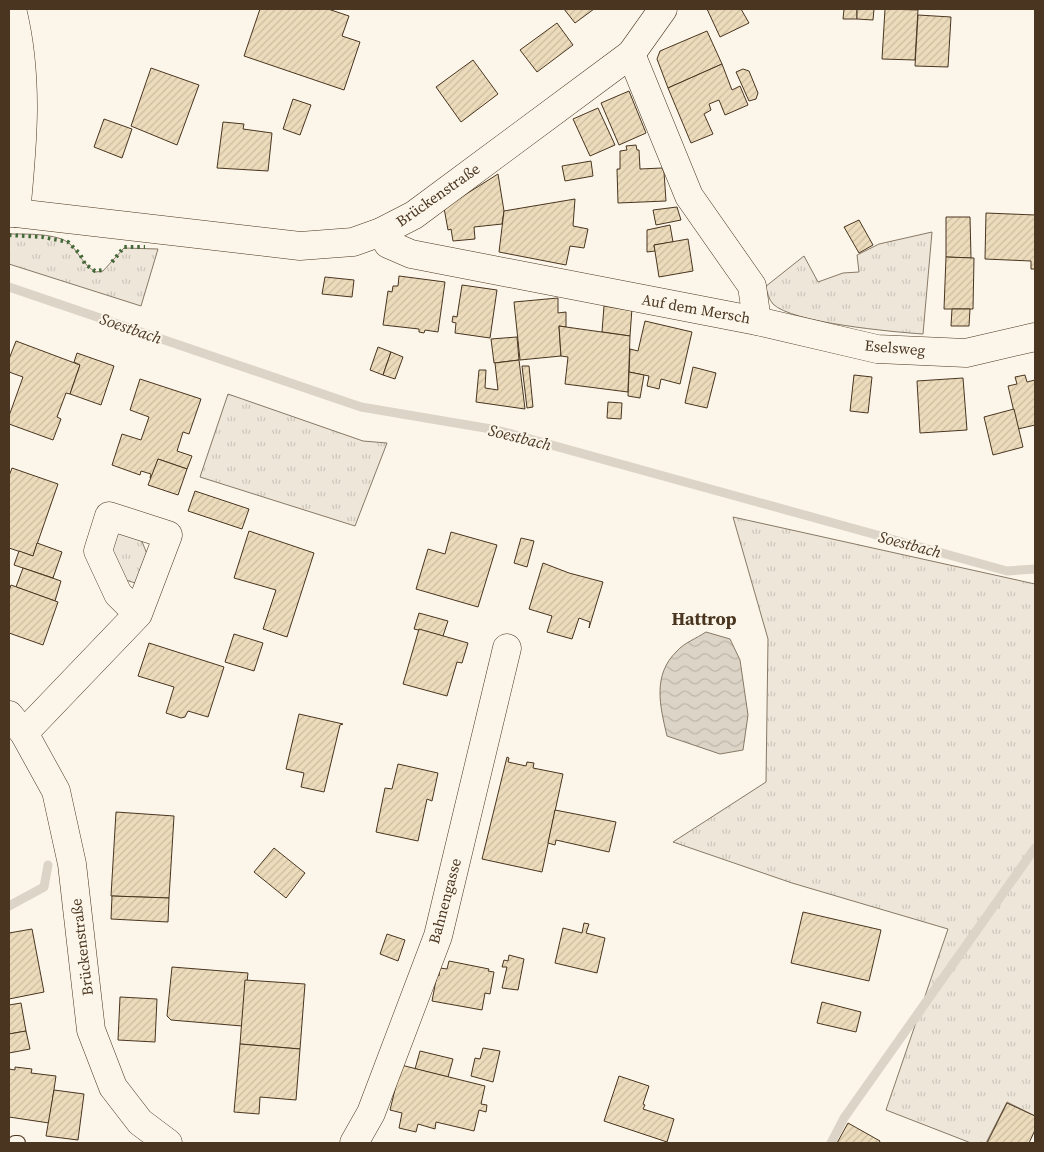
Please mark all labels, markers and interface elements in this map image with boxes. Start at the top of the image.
street label: Brückenstraße [392,158,484,231]
street label: Auf dem Mersch [640,289,752,328]
water label: Soestbach [97,307,165,349]
street label: Eselsweg [864,334,926,361]
water label: Soestbach [486,419,554,456]
water label: Soestbach [876,525,944,563]
district label: Hattrop [672,606,736,631]
street label: Bahnengasse [423,855,466,946]
street label: Brückenstraße [65,897,98,997]

